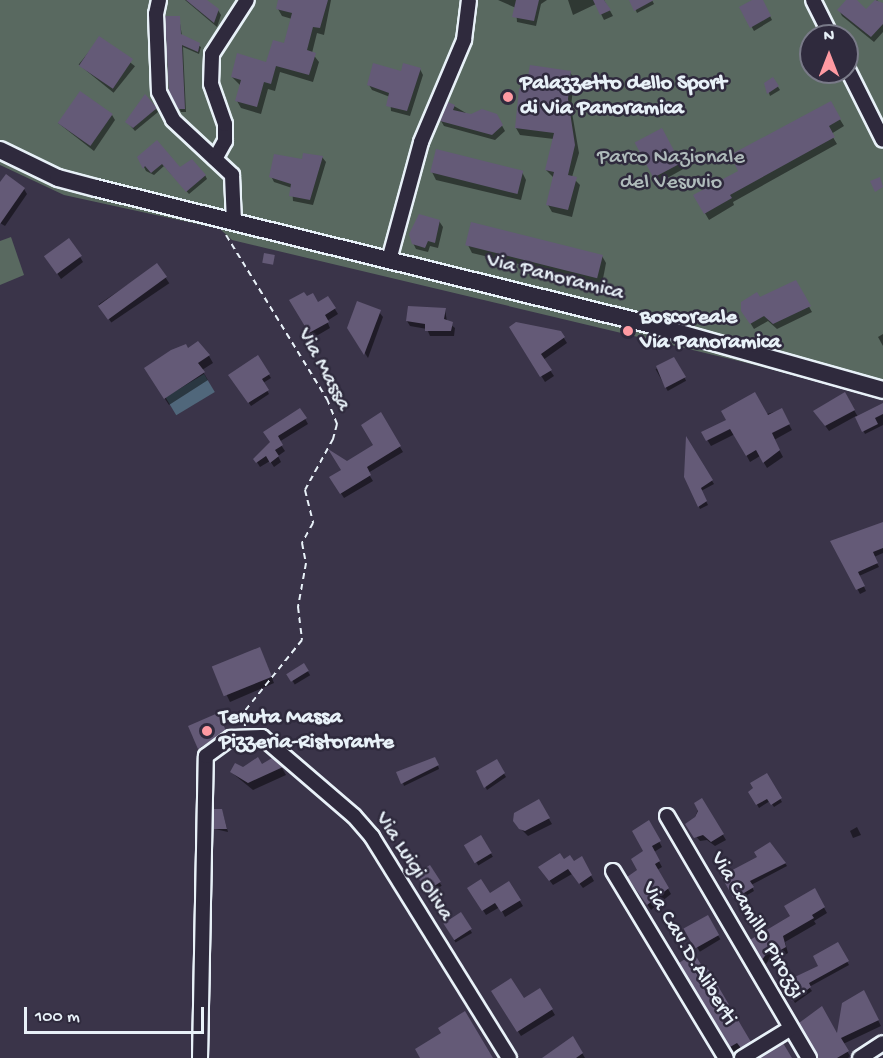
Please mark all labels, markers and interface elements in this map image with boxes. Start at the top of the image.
north arrow [799,24,859,84]
text: N [824,28,834,47]
place label: Palazzetto dello Sport di Via Panoramica [520,71,727,122]
marker: Palazzetto dello Sport di Via Panoramica [501,90,515,104]
park label: Parco Nazionale del Vesuvio [597,145,745,196]
street label: Via Panoramica [484,248,626,308]
place label: Boscoreale Via Panoramica [640,305,781,356]
street label: Via Massa [290,324,356,416]
marker: Boscoreale Via Panoramica [621,324,635,338]
place label: Tenuta Massa Pizzeria-Ristorante [219,705,394,756]
marker: Tenuta Massa Pizzeria-Ristorante [200,724,214,738]
street label: Via Luigi Oliva [368,807,458,927]
street label: Via Camillo Pirozzi [703,848,809,1004]
street label: Via Cav.D.Aliberti [635,877,741,1031]
scale bar [27,995,207,1033]
text: 100 m [35,1007,80,1028]

